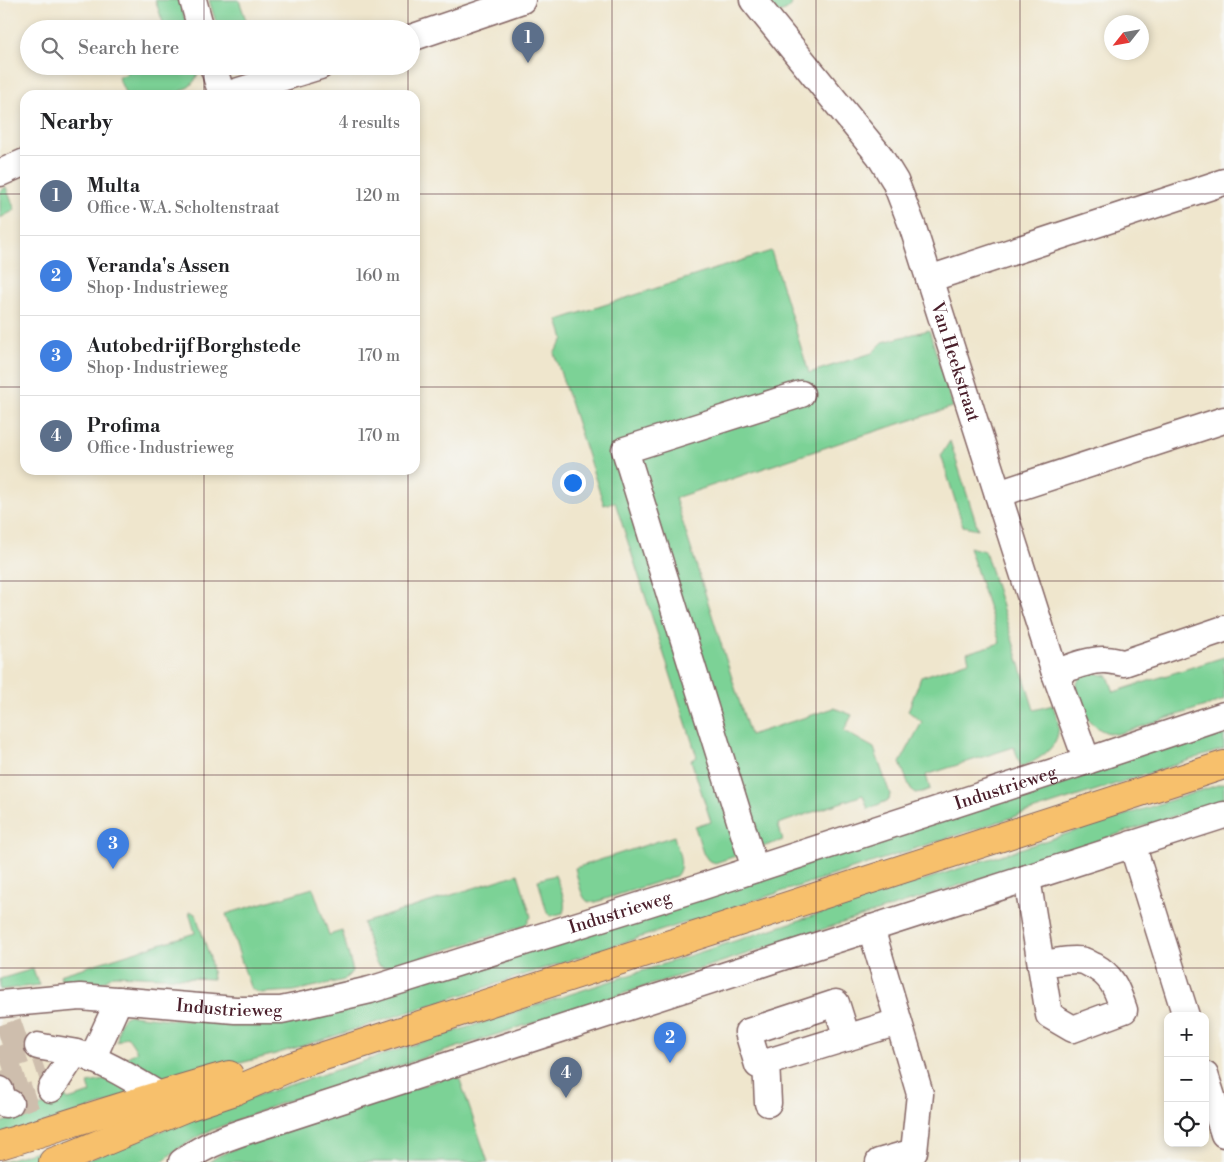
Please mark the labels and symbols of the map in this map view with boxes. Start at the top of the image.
north arrow [1104,15,1149,60]
pin: 1 [512,22,544,63]
street label: Van Heekstraat [925,298,986,425]
your location [560,470,586,496]
street label: Industrieweg [951,760,1060,815]
pin: 3 [97,828,129,869]
street label: Industrieweg [566,885,675,939]
street label: Industrieweg [175,994,283,1022]
pin: 2 [654,1022,686,1063]
pin: 4 [550,1057,582,1098]

